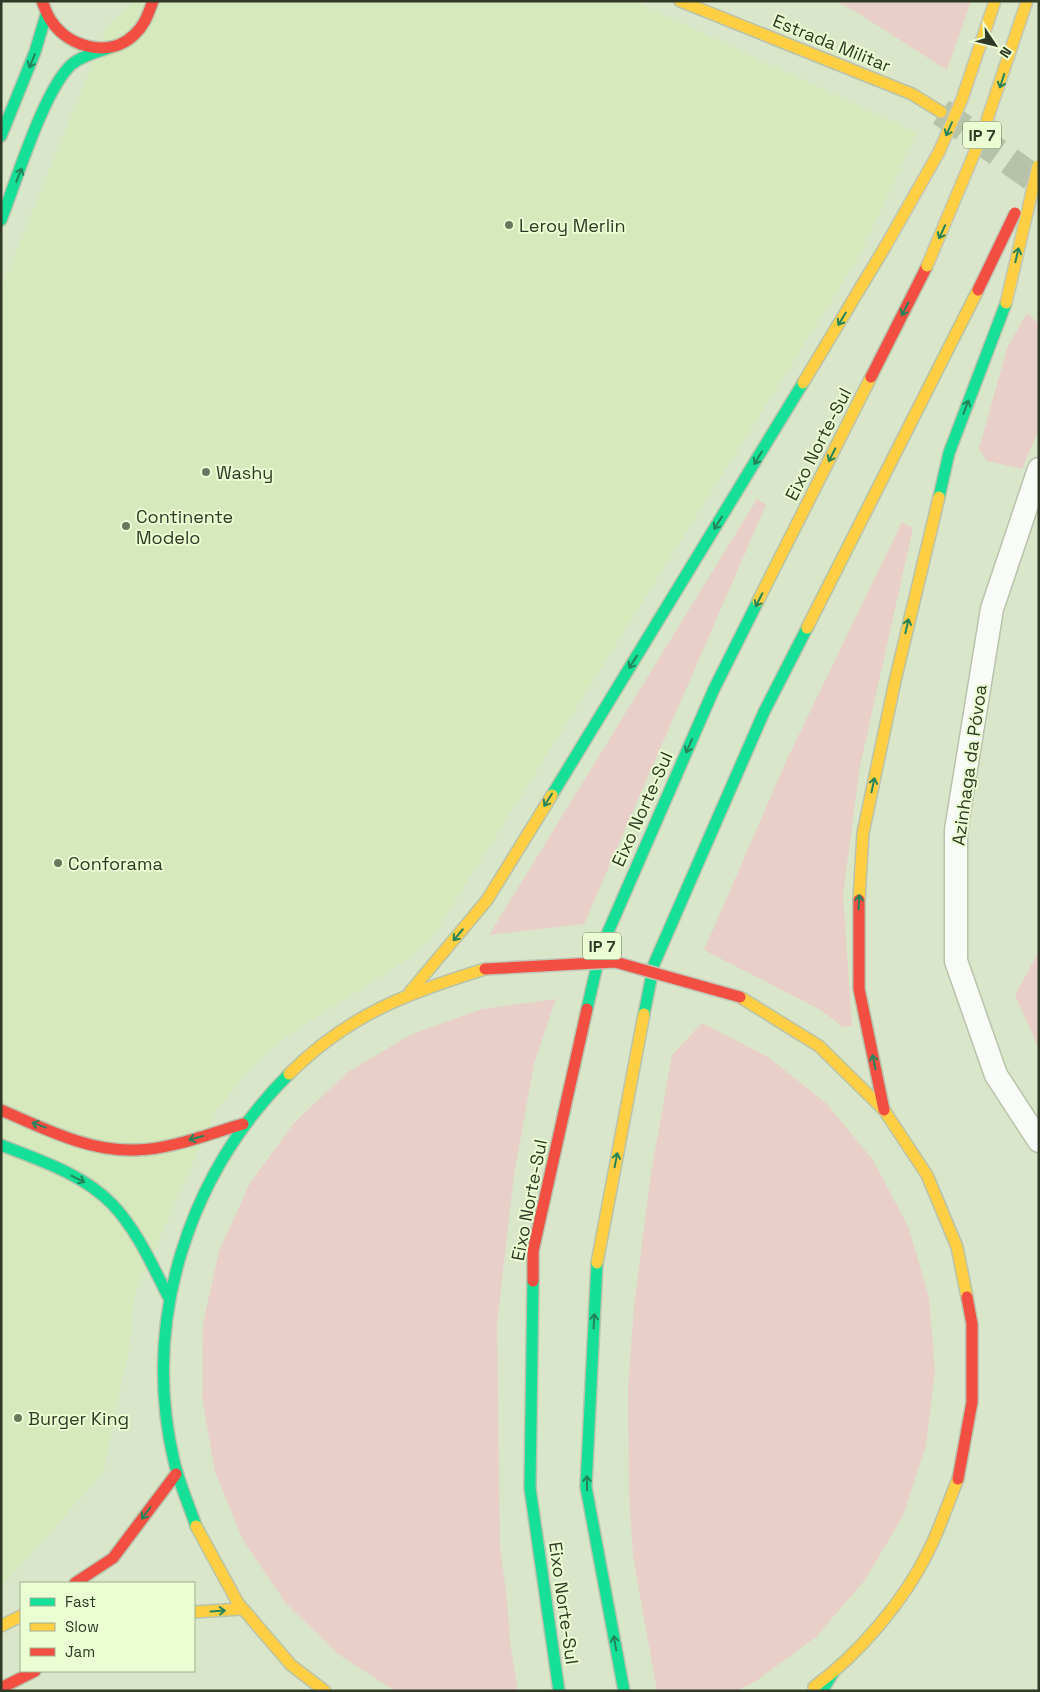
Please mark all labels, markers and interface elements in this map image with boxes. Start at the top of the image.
street label: Estrada Militar [770,9,894,77]
north arrow [970,20,1020,70]
text: N [996,43,1016,61]
one-way arrow [26,53,36,68]
one-way arrow [997,73,1006,88]
one-way arrow [944,121,953,136]
road number: IP 7 [963,122,1001,148]
one-way arrow [15,168,25,183]
place label: Leroy Merlin [519,214,626,237]
marker: Leroy Merlin [503,219,515,231]
one-way arrow [937,224,947,239]
one-way arrow [1013,248,1022,264]
one-way arrow [900,302,910,317]
one-way arrow [837,311,847,325]
street label: Eixo Norte-Sul [780,384,856,504]
one-way arrow [962,400,971,415]
one-way arrow [827,447,837,462]
one-way arrow [753,450,763,464]
place label: Washy [216,461,273,484]
marker: Washy [200,466,212,478]
place label: Continente Modelo [136,505,233,549]
one-way arrow [713,516,723,530]
marker: Continente Modelo [120,520,132,532]
one-way arrow [754,592,763,607]
one-way arrow [903,619,912,635]
one-way arrow [628,654,638,668]
street label: Azinhaga da Póvoa [946,683,992,847]
one-way arrow [683,739,692,754]
street label: Eixo Norte-Sul [606,748,678,870]
one-way arrow [868,778,878,794]
one-way arrow [543,793,553,807]
place label: Conforama [68,852,163,875]
marker: Conforama [52,857,64,869]
one-way arrow [854,894,863,910]
one-way arrow [452,928,463,941]
road number: IP 7 [583,932,621,959]
one-way arrow [869,1055,879,1071]
one-way arrow [32,1120,47,1129]
one-way arrow [188,1133,204,1143]
street label: Eixo Norte-Sul [506,1137,552,1263]
one-way arrow [612,1153,622,1169]
one-way arrow [70,1174,85,1184]
one-way arrow [589,1313,598,1329]
place label: Burger King [28,1407,129,1430]
marker: Burger King [12,1412,24,1424]
one-way arrow [582,1475,592,1492]
one-way arrow [141,1506,152,1519]
street label: Eixo Norte-Sul [544,1540,584,1666]
legend [20,1582,195,1672]
text: Fast [65,1592,96,1611]
one-way arrow [209,1606,225,1615]
text: Slow [65,1617,99,1636]
one-way arrow [609,1635,619,1651]
text: Jam [65,1642,95,1661]

